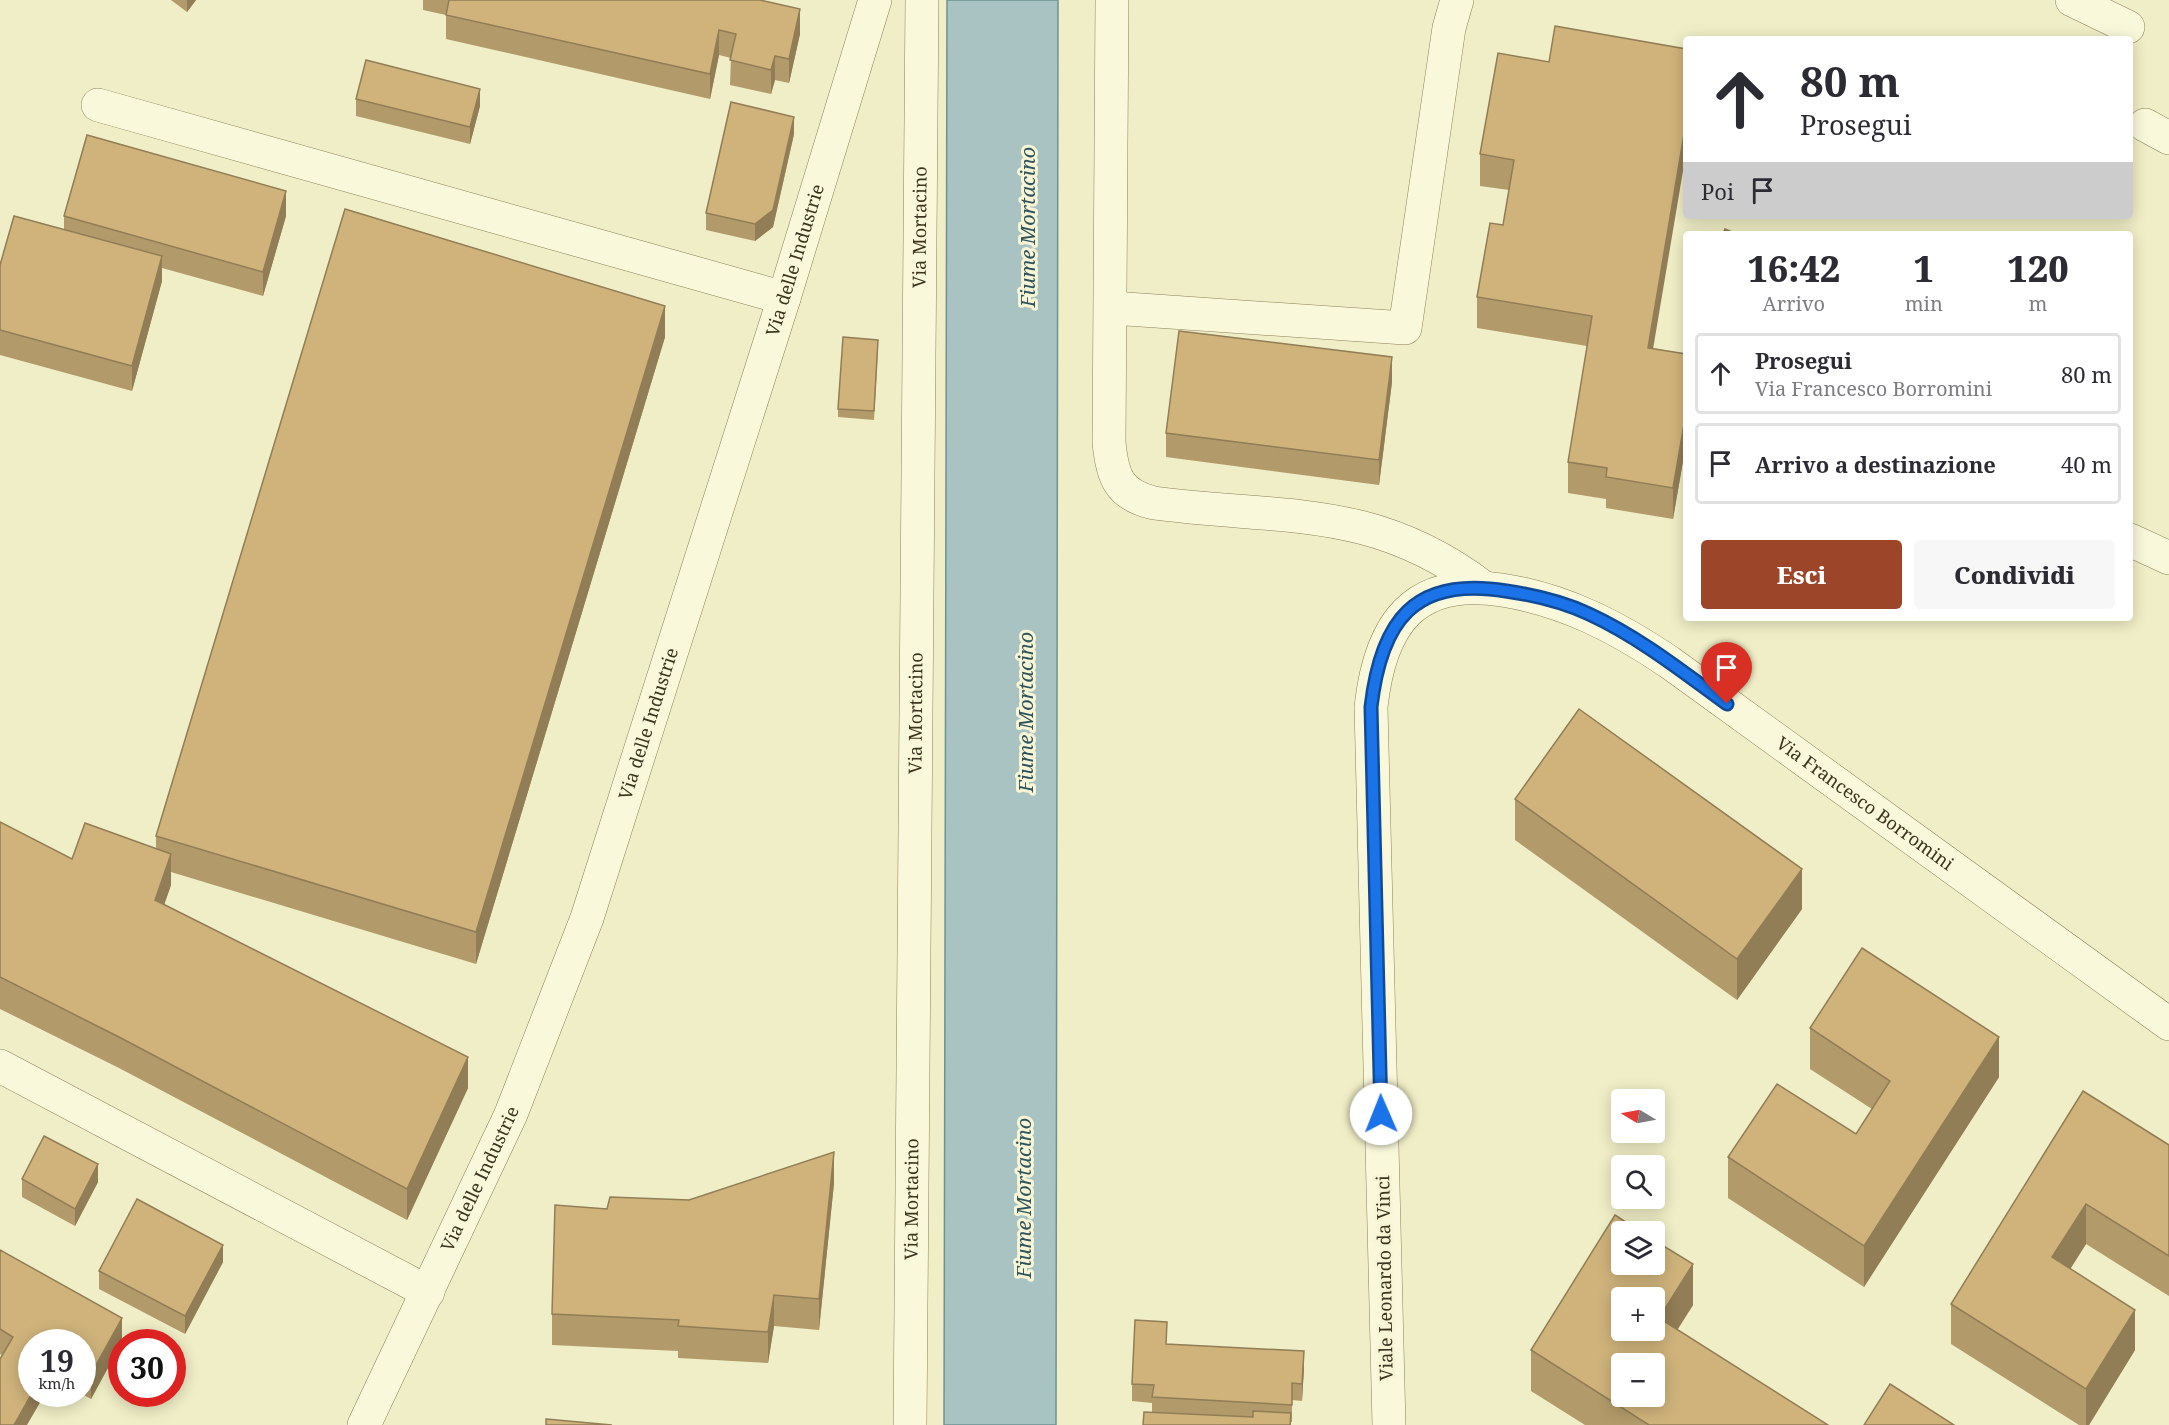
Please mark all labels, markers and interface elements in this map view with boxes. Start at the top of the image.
text: 80 m [1800,52,1900,109]
icon: ahead [1701,60,1779,138]
text: Prosegui [1800,106,1912,143]
water label: Fiume Mortacino [1014,147,1041,308]
street label: Via Mortacino [907,166,932,288]
icon: arrive [1746,174,1779,207]
text: Poi [1701,176,1734,206]
street label: Via delle Industrie [760,181,829,339]
text: 16:42 [1747,244,1840,293]
text: 1 [1914,244,1934,293]
text: 120 [2007,244,2069,293]
text: Arrivo [1763,290,1825,317]
text: min [1905,290,1943,317]
text: m [2029,290,2047,317]
text: Prosegui [1755,345,1852,375]
icon: ahead [1704,357,1737,390]
text: 80 m [2061,359,2112,389]
text: Via Francesco Borromini [1755,375,1992,402]
icon: arrive [1704,447,1737,480]
text: Arrivo a destinazione [1755,449,1996,479]
text: 40 m [2061,449,2112,479]
button: Esci [1701,540,1902,609]
button: Condividi [1914,540,2115,609]
water label: Fiume Mortacino [1012,632,1039,793]
pin [1701,642,1752,704]
street label: Via delle Industrie [612,645,683,802]
icon: arrive [1710,651,1743,684]
street label: Via Mortacino [902,652,928,774]
street label: Via Francesco Borromini [1772,731,1959,875]
position arrow [1349,1082,1413,1146]
north arrow [1611,1089,1665,1143]
map controls [1611,1089,1665,1407]
street label: Via delle Industrie [435,1103,524,1255]
water label: Fiume Mortacino [1010,1118,1037,1279]
street label: Via Mortacino [898,1138,923,1260]
button: search [1611,1155,1665,1209]
street label: Viale Leonardo da Vinci [1370,1175,1398,1381]
button: layers [1611,1221,1665,1275]
button: + [1611,1287,1665,1341]
speed limit sign: 30 [108,1329,186,1407]
text: 19 [40,1340,74,1381]
button: − [1611,1353,1665,1407]
text: km/h [39,1373,75,1393]

